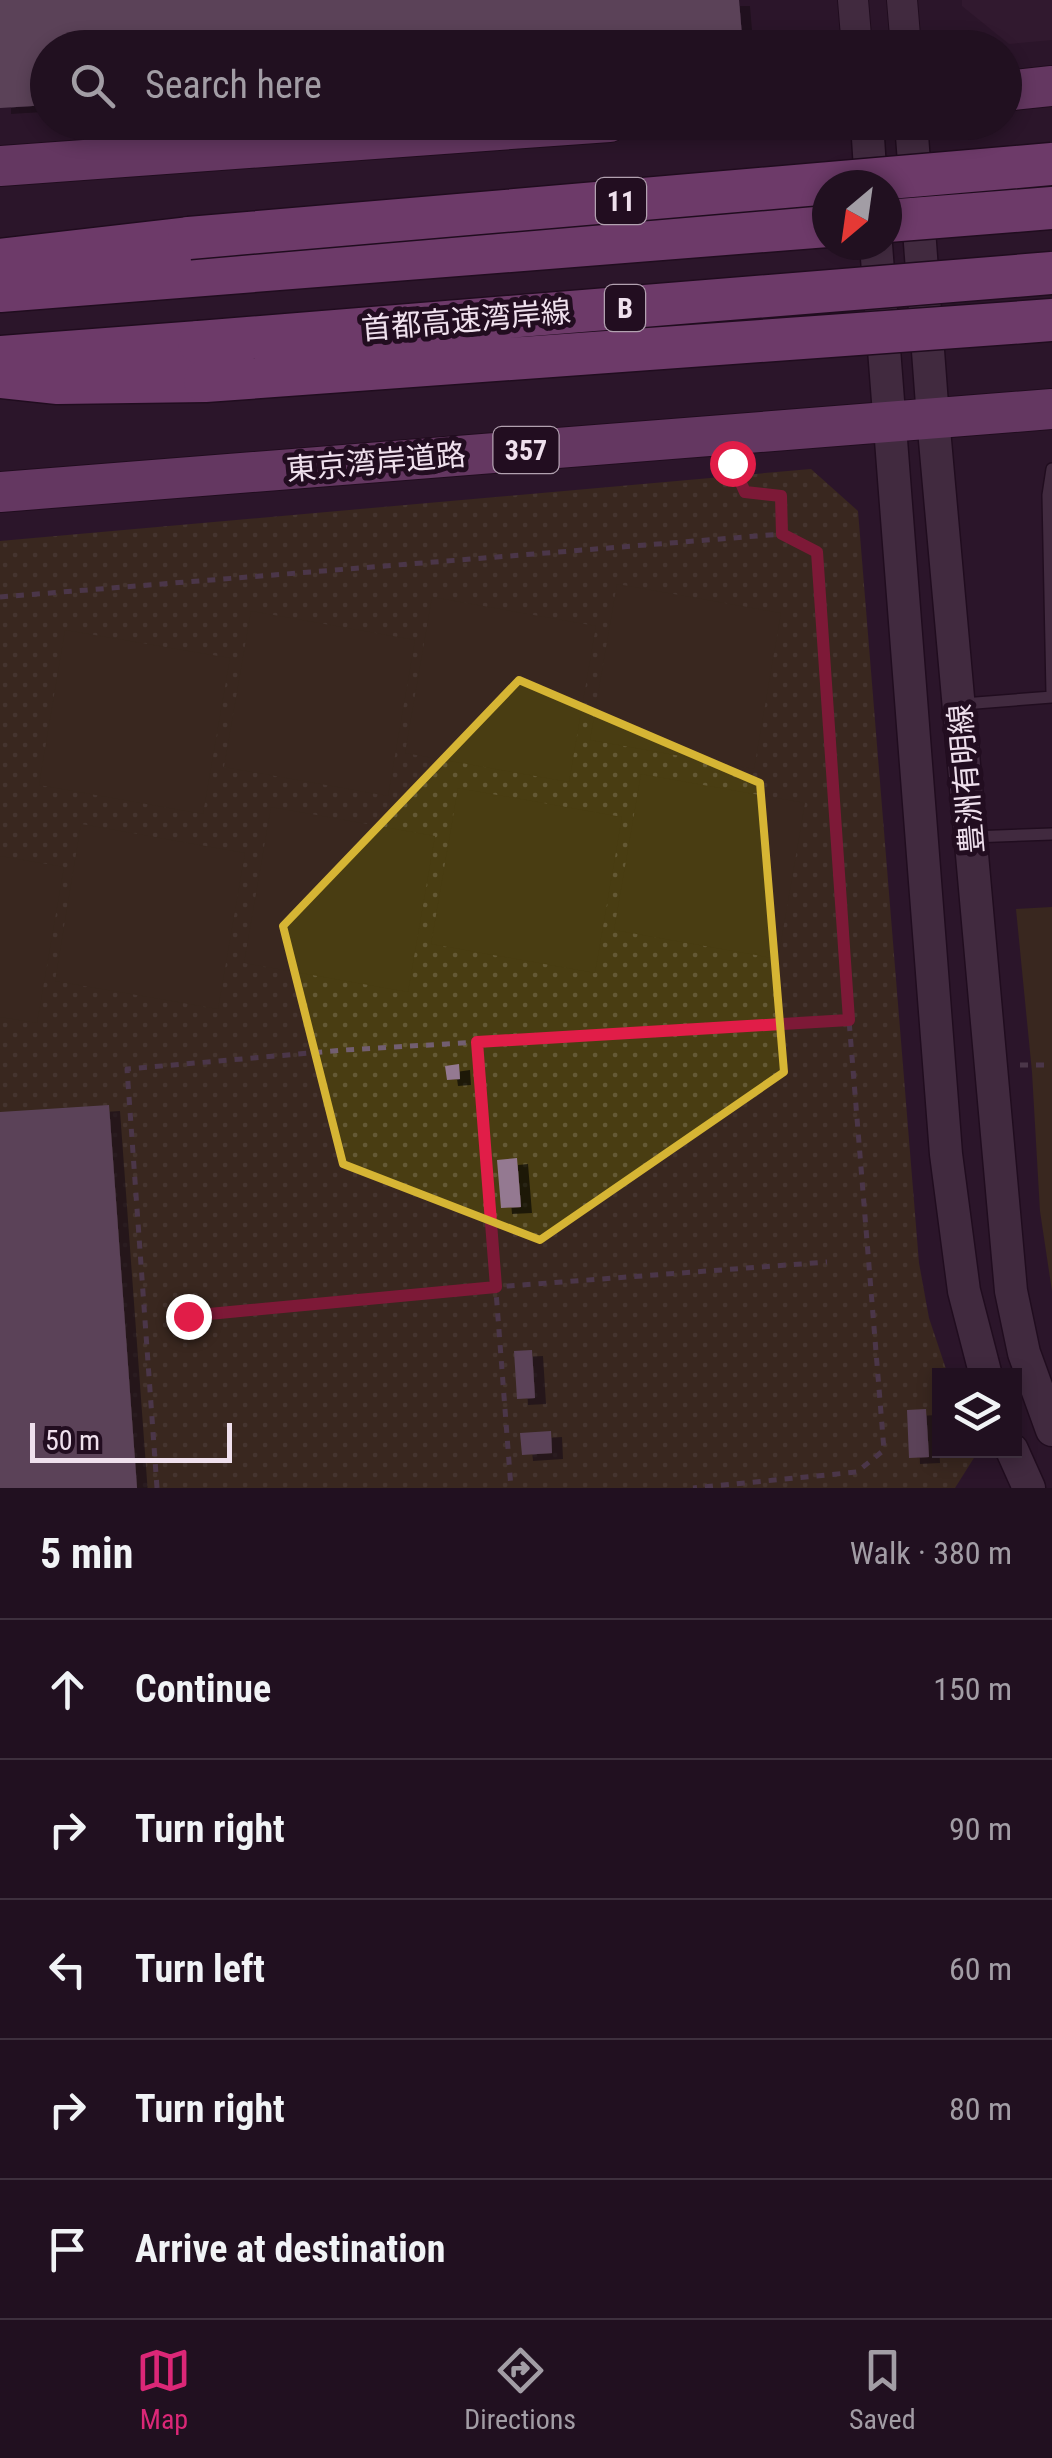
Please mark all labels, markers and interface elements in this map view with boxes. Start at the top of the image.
search box [30,30,1022,140]
icon: search [65,58,120,113]
text: Search here [145,63,322,107]
north arrow [812,170,902,260]
road number: 11 [596,178,646,224]
road number: B [605,285,645,331]
street label: 首都高速湾岸線 [360,293,572,347]
road number: 357 [494,427,558,473]
street label: 東京湾岸道路 [285,437,467,487]
route start [710,441,756,487]
street label: 豊洲有明線 [942,703,990,855]
route end [166,1294,212,1340]
map controls [932,1368,1022,1458]
button: layers [932,1368,1022,1458]
scale bar [30,1418,232,1462]
text: 50 m [45,1424,100,1457]
text: 5 min [40,1529,133,1578]
text: Walk · 380 m [850,1534,1012,1572]
icon: ahead [40,1662,95,1717]
text: Continue [135,1667,271,1711]
text: 150 m [933,1670,1012,1708]
icon: right [40,1802,95,1857]
text: Turn right [135,1807,285,1851]
text: 90 m [949,1810,1012,1848]
icon: left [40,1942,95,1997]
text: Turn left [135,1947,265,1991]
text: 60 m [949,1950,1012,1988]
icon: right [40,2082,95,2137]
text: Turn right [135,2087,285,2131]
text: 80 m [949,2090,1012,2128]
icon: arrive [40,2222,95,2277]
text: Arrive at destination [135,2227,445,2271]
tab: Map [136,2343,191,2436]
tab: Directions [464,2343,576,2436]
tab: Saved [849,2343,916,2436]

